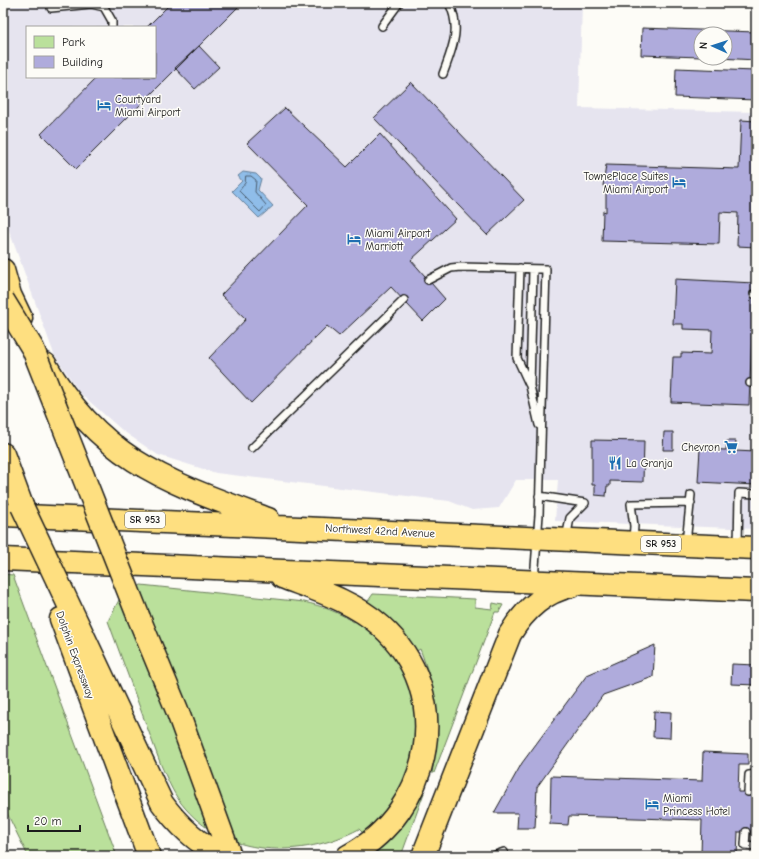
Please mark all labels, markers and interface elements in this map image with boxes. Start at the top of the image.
legend [26,26,156,78]
north arrow [693,26,733,66]
text: Park [62,35,85,49]
text: N [697,42,710,49]
text: Building [62,55,103,69]
place label: Courtyard Miami Airport [115,93,181,119]
hotel icon: Courtyard Miami Airport [96,97,112,113]
place label: TownePlace Suites Miami Airport [584,170,669,196]
hotel icon: TownePlace Suites Miami Airport [671,174,687,190]
place label: Miami Airport Marriott [365,227,431,253]
hotel icon: Miami Airport Marriott [346,231,362,247]
supermarket icon: Chevron [723,439,739,455]
place label: Chevron [681,441,720,454]
restaurant icon: La Granja [607,455,623,471]
place label: La Granja [626,457,673,470]
road number: SR 953 [125,512,165,528]
street label: Northwest 42nd Avenue [325,522,436,540]
road number: SR 953 [641,536,681,552]
street label: Dolphin Expressway [53,609,97,701]
place label: Miami Princess Hotel [663,792,730,818]
hotel icon: Miami Princess Hotel [644,796,660,812]
scale bar [28,807,80,833]
text: 20 m [34,814,62,828]

